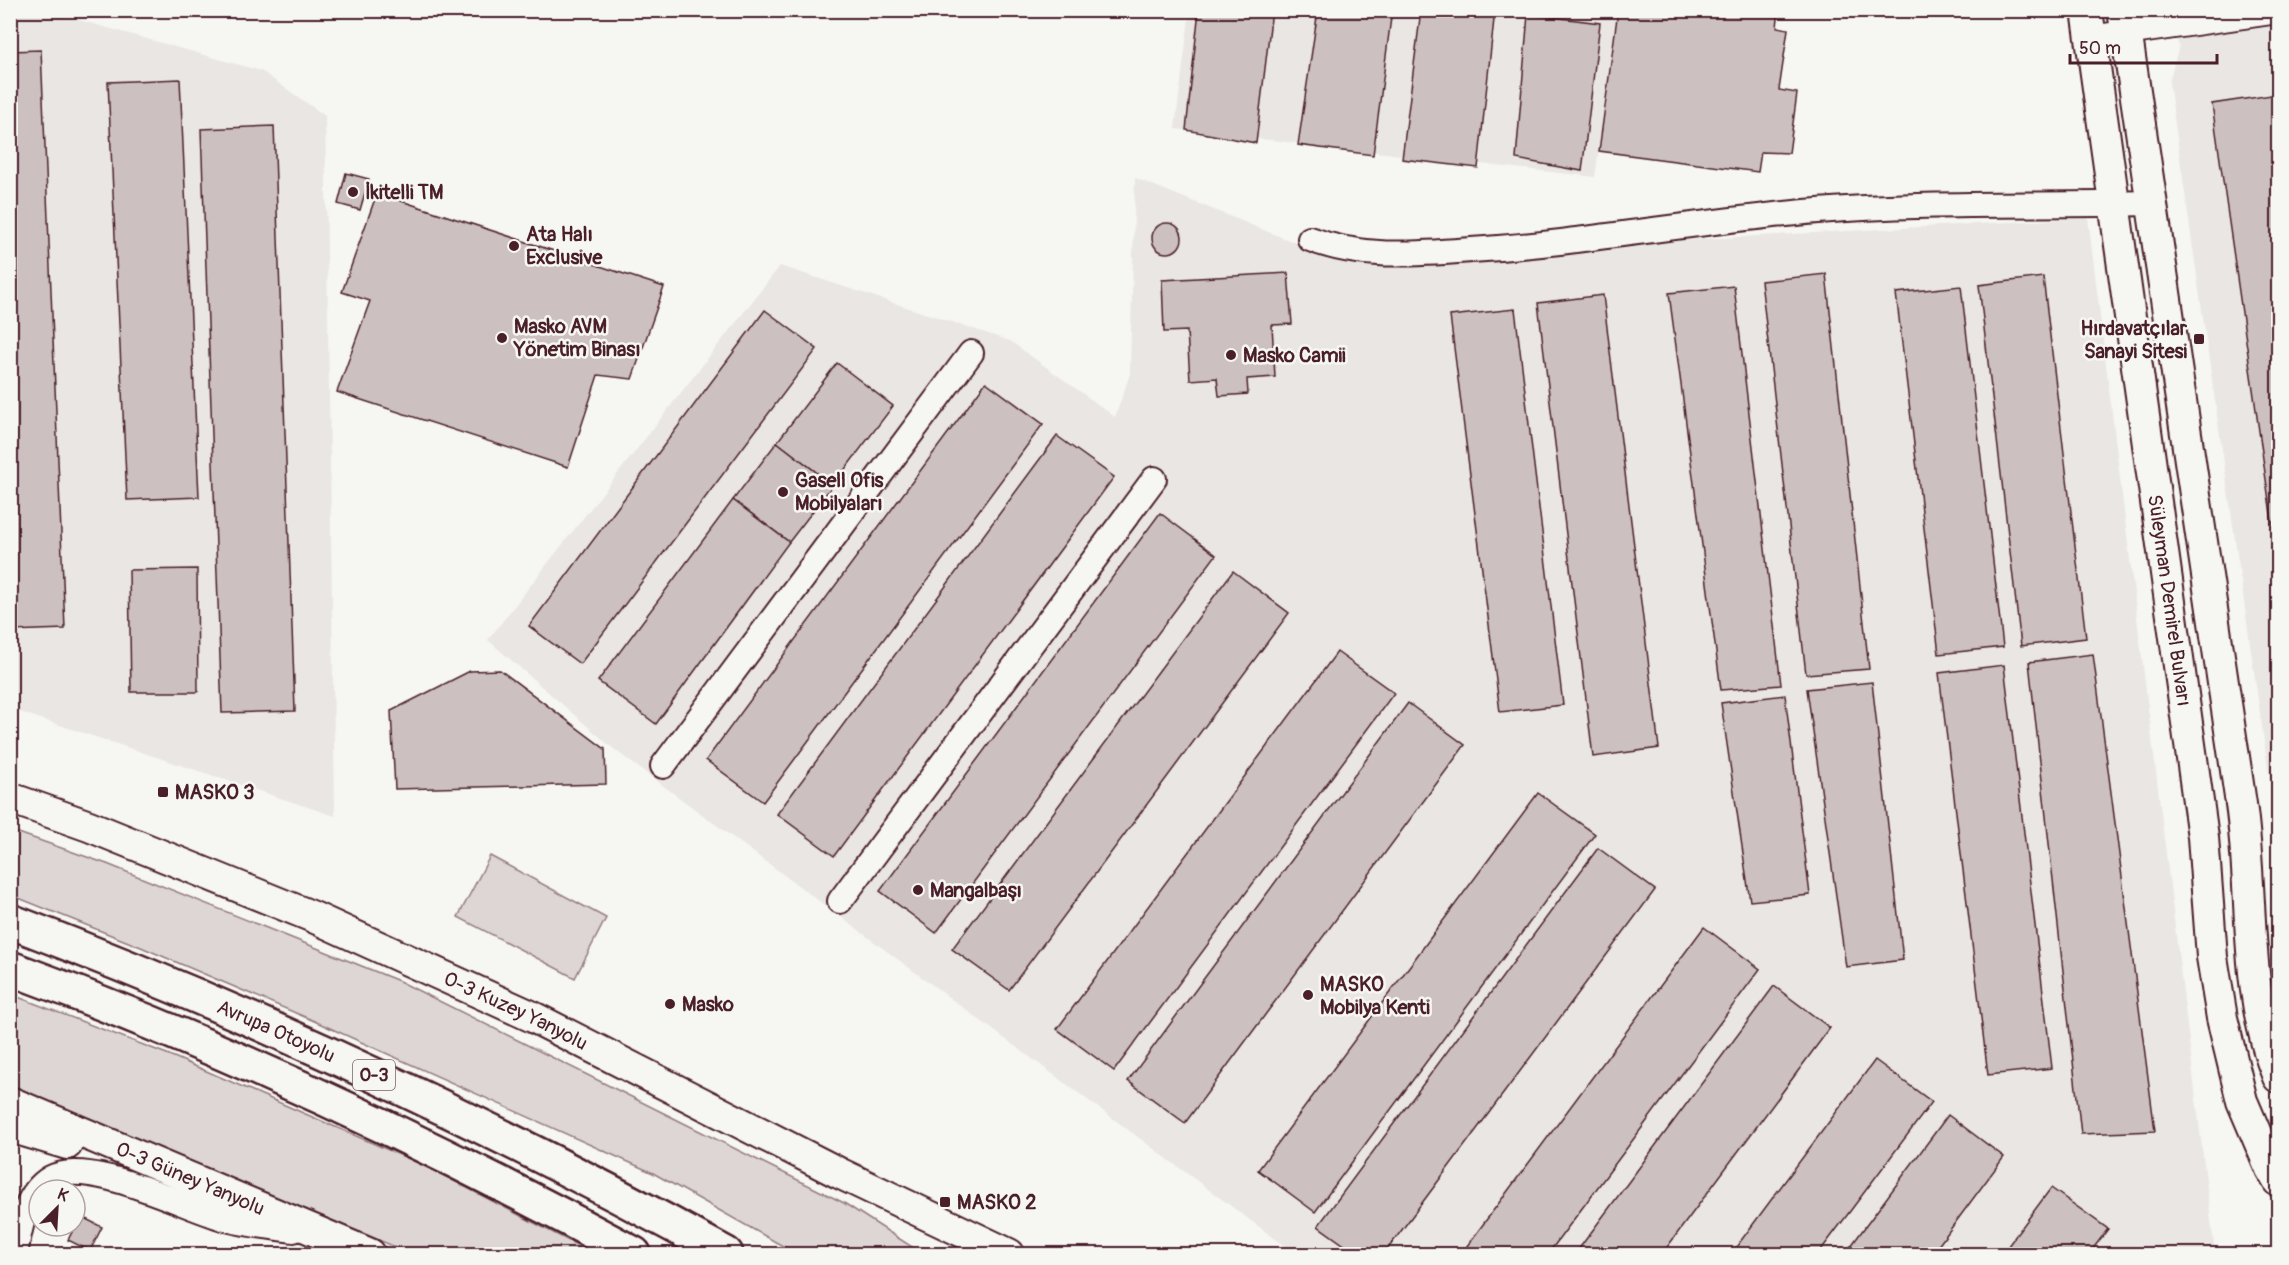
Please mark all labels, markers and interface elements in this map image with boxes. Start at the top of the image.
scale bar [2070,27,2217,65]
text: 50 m [2079,37,2121,60]
place label: İkitelli TM [365,180,443,205]
marker: İkitelli TM [346,185,360,199]
place label: Ata Halı Exclusive [526,222,603,270]
marker: Ata Halı Exclusive [507,239,521,253]
place label: Masko AVM Yönetim Binası [513,314,641,362]
place label: Hırdavatçılar Sanayi Sitesi [2080,316,2188,364]
marker: Masko AVM Yönetim Binası [495,331,509,345]
marker: Hırdavatçılar Sanayi Sitesi [2192,332,2206,346]
place label: Masko Camii [1243,343,1346,368]
marker: Masko Camii [1224,348,1238,362]
place label: Gasell Ofis Mobilyaları [795,468,884,516]
marker: Gasell Ofis Mobilyaları [776,485,790,499]
street label: Süleyman Demirel Bulvarı [2142,493,2197,708]
place label: MASKO 3 [175,780,254,805]
marker: MASKO 3 [156,785,170,799]
place label: Mangalbaşı [930,878,1022,903]
marker: Mangalbaşı [911,883,925,897]
street label: O-3 Kuzey Yanyolu [440,966,592,1056]
place label: MASKO Mobilya Kenti [1320,972,1430,1020]
marker: MASKO Mobilya Kenti [1301,988,1315,1002]
place label: Masko [682,992,734,1017]
street label: Avrupa Otoyolu [213,994,339,1068]
marker: Masko [663,997,677,1011]
road number: O-3 [353,1060,395,1090]
street label: O-3 Güney Yanyolu [112,1136,269,1221]
north arrow [27,1178,87,1238]
text: K [54,1184,71,1206]
place label: MASKO 2 [957,1190,1036,1215]
marker: MASKO 2 [938,1195,952,1209]

